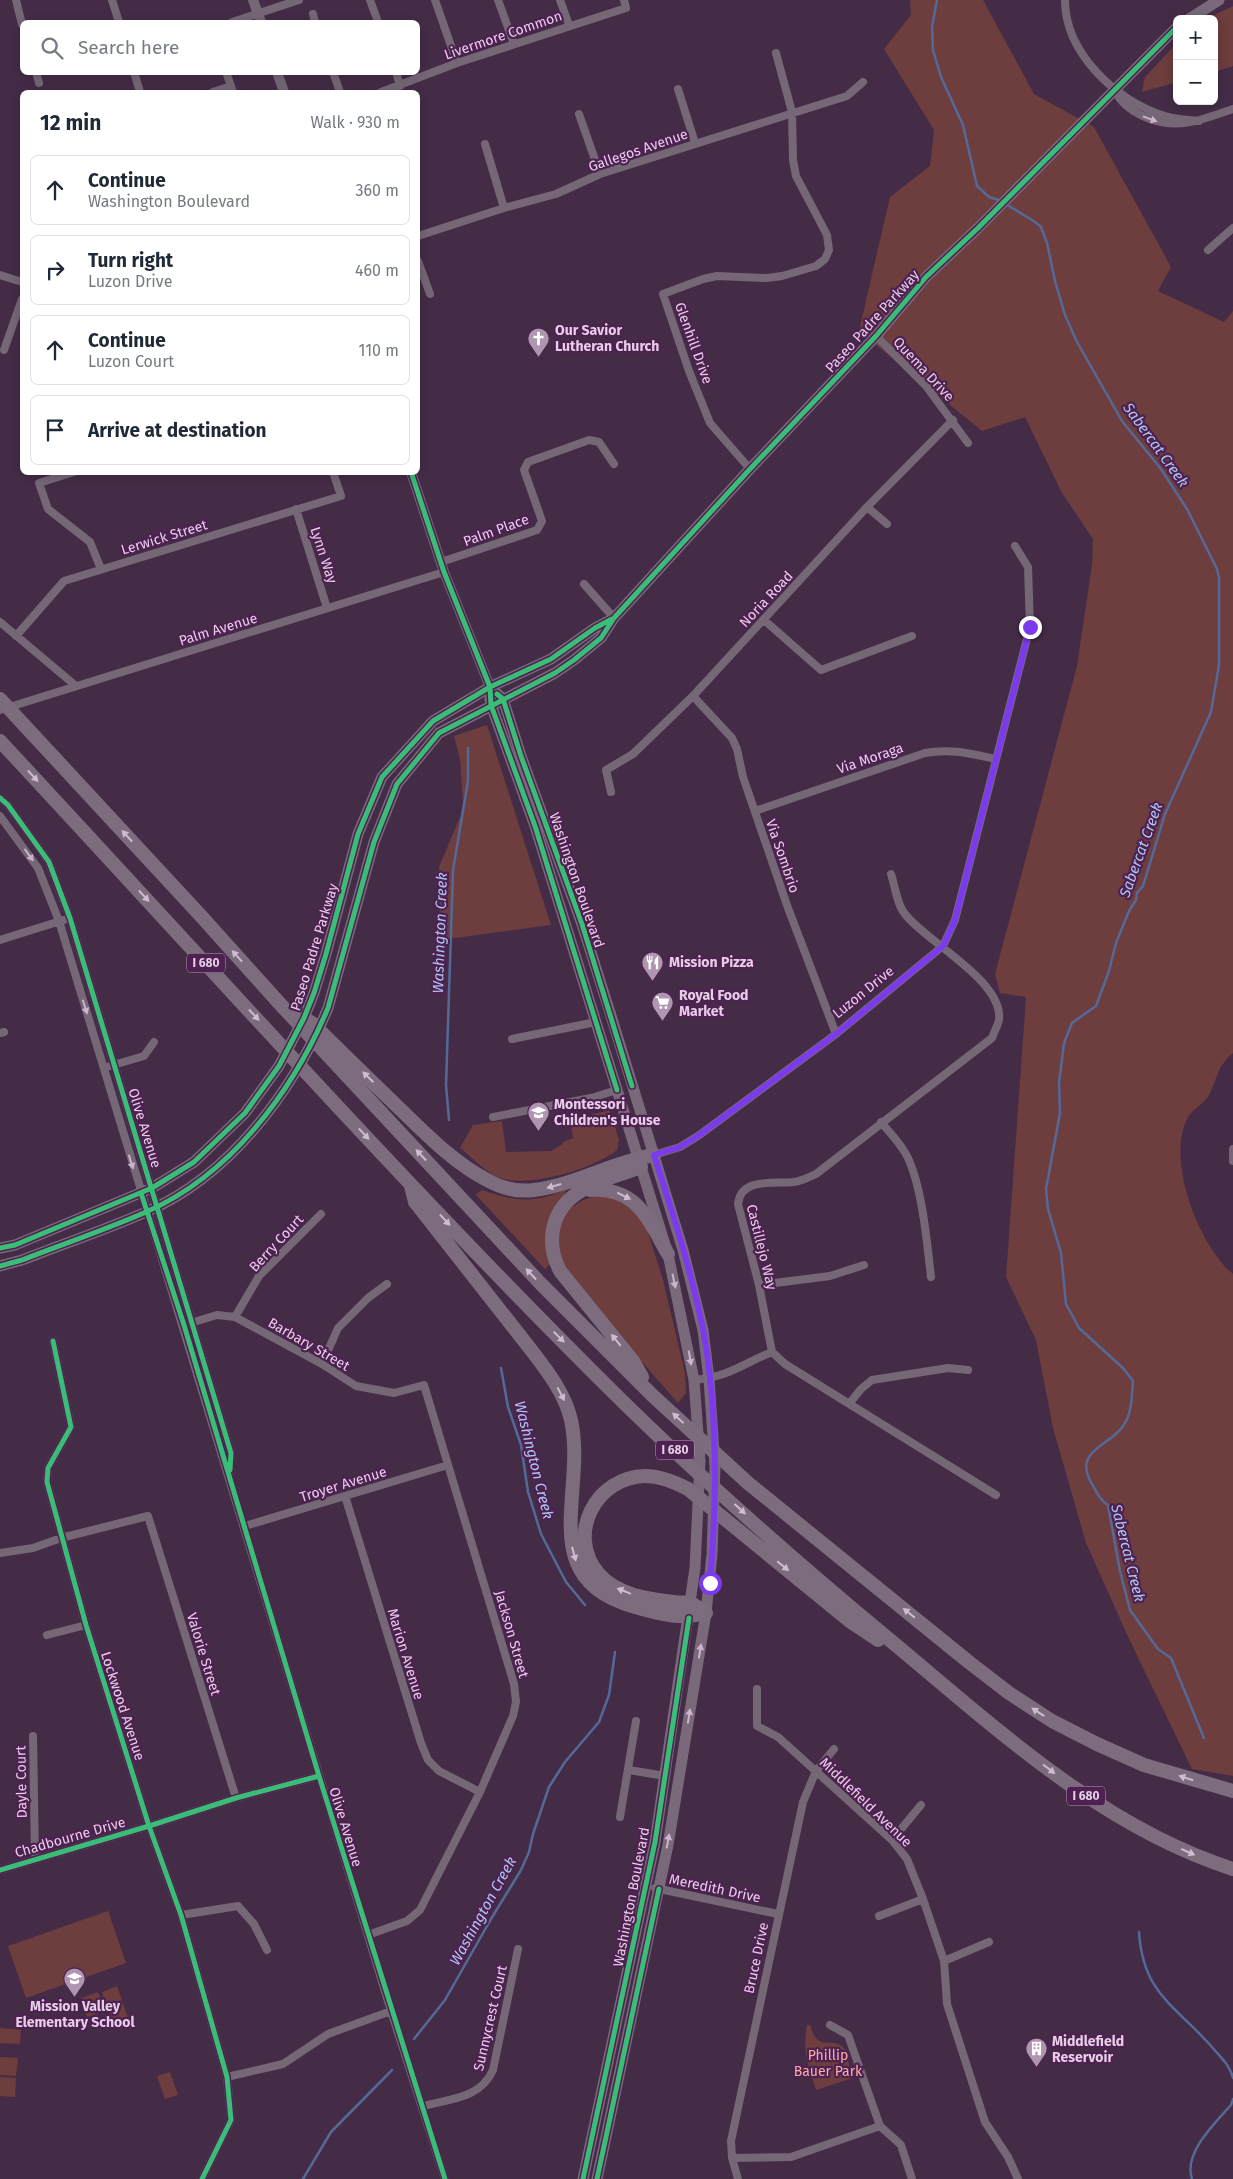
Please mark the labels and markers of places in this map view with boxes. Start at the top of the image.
place label: Our Savior Lutheran Church [555,322,659,355]
church icon: Our Savior Lutheran Church [527,326,551,357]
restaurant icon: Mission Pizza [641,950,665,981]
place label: Mission Pizza [669,954,754,971]
place label: Royal Food Market [679,987,749,1020]
supermarket icon: Royal Food Market [651,991,675,1022]
place label: Montessori Children's House [554,1096,661,1129]
school or university icon: Montessori Children's House [526,1100,550,1131]
school or university icon: Mission Valley Elementary School [63,1966,87,1997]
place label: Mission Valley Elementary School [15,1998,135,2031]
place label: Middlefield Reservoir [1052,2033,1124,2066]
building icon: Middlefield Reservoir [1024,2037,1048,2068]

